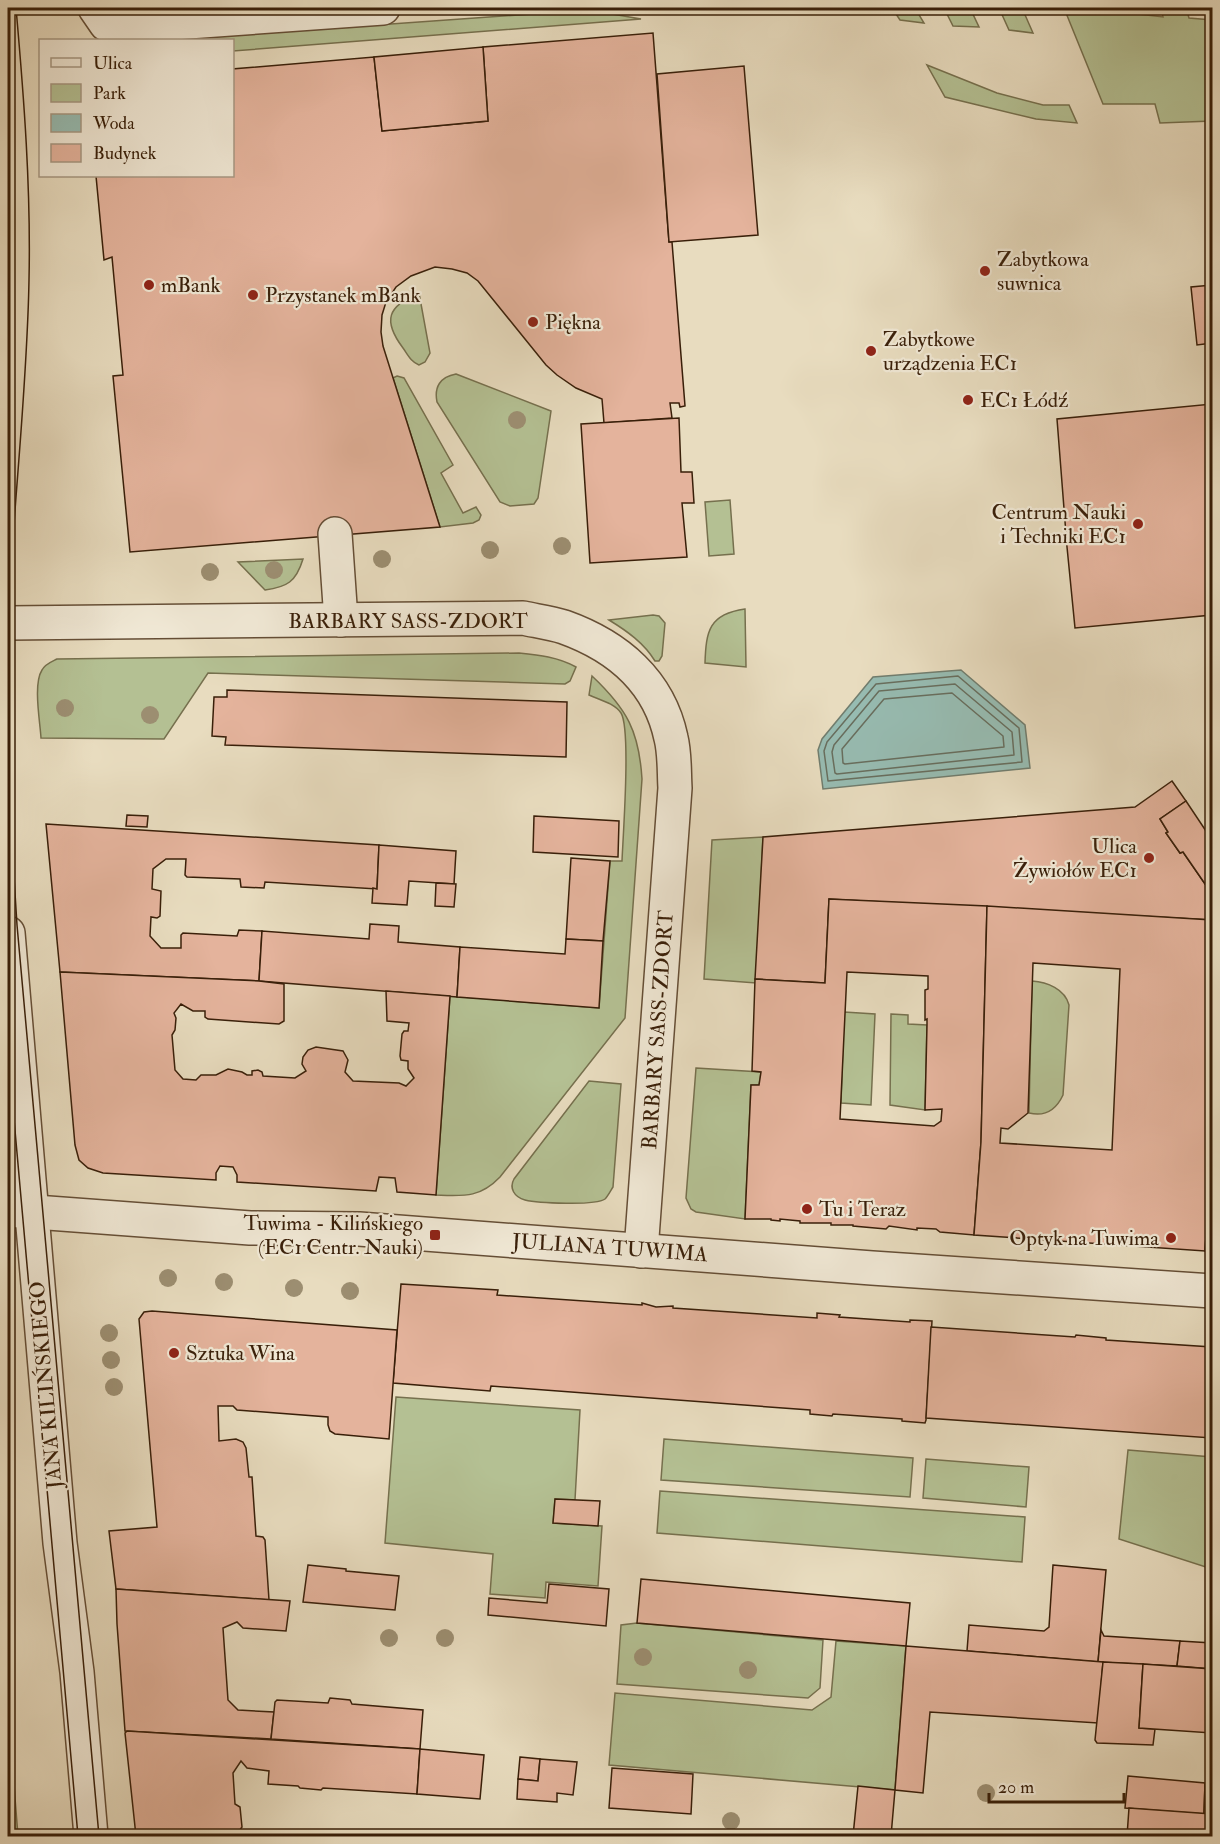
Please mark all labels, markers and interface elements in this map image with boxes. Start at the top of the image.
legend [39,39,234,177]
text: Ulica [93,52,133,75]
text: Park [93,82,126,105]
text: Woda [92,112,135,135]
text: Budynek [93,142,157,165]
place label: Zabytkowa suwnica [997,246,1089,297]
marker: Zabytkowa suwnica [978,264,992,278]
place label: mBank [161,272,221,299]
marker: mBank [142,278,156,292]
place label: Przystanek mBank [265,282,421,309]
marker: Przystanek mBank [246,288,260,302]
place label: Piękna [545,309,601,336]
marker: Piękna [526,315,540,329]
place label: Zabytkowe urządzenia EC1 [883,326,1017,377]
marker: Zabytkowe urządzenia EC1 [864,344,878,358]
place label: EC1 Łódź [980,387,1068,414]
marker: EC1 Łódź [961,393,975,407]
place label: Centrum Nauki i Techniki EC1 [991,499,1126,550]
marker: Centrum Nauki i Techniki EC1 [1131,517,1145,531]
street label: BARBARY SASS-ZDORT [288,608,528,635]
place label: Ulica Żywiołów EC1 [1013,833,1137,884]
marker: Ulica Żywiołów EC1 [1142,851,1156,865]
street label: BARBARY SASS-ZDORT [636,909,680,1150]
place label: Tu i Teraz [819,1196,906,1223]
marker: Tu i Teraz [800,1202,814,1216]
place label: Tuwima - Kilińskiego (EC1 Centr. Nauki) [244,1210,423,1261]
place label: Optyk na Tuwima [1009,1225,1159,1252]
marker: Tuwima - Kilińskiego (EC1 Centr. Nauki) [428,1228,442,1242]
street label: JULIANA TUWIMA [510,1228,709,1268]
marker: Optyk na Tuwima [1164,1231,1178,1245]
street label: JANA KILIŃSKIEGO [23,1280,69,1491]
place label: Sztuka Wina [186,1340,295,1367]
marker: Sztuka Wina [167,1346,181,1360]
scale bar [989,1766,1124,1804]
text: 20 m [998,1776,1034,1799]

